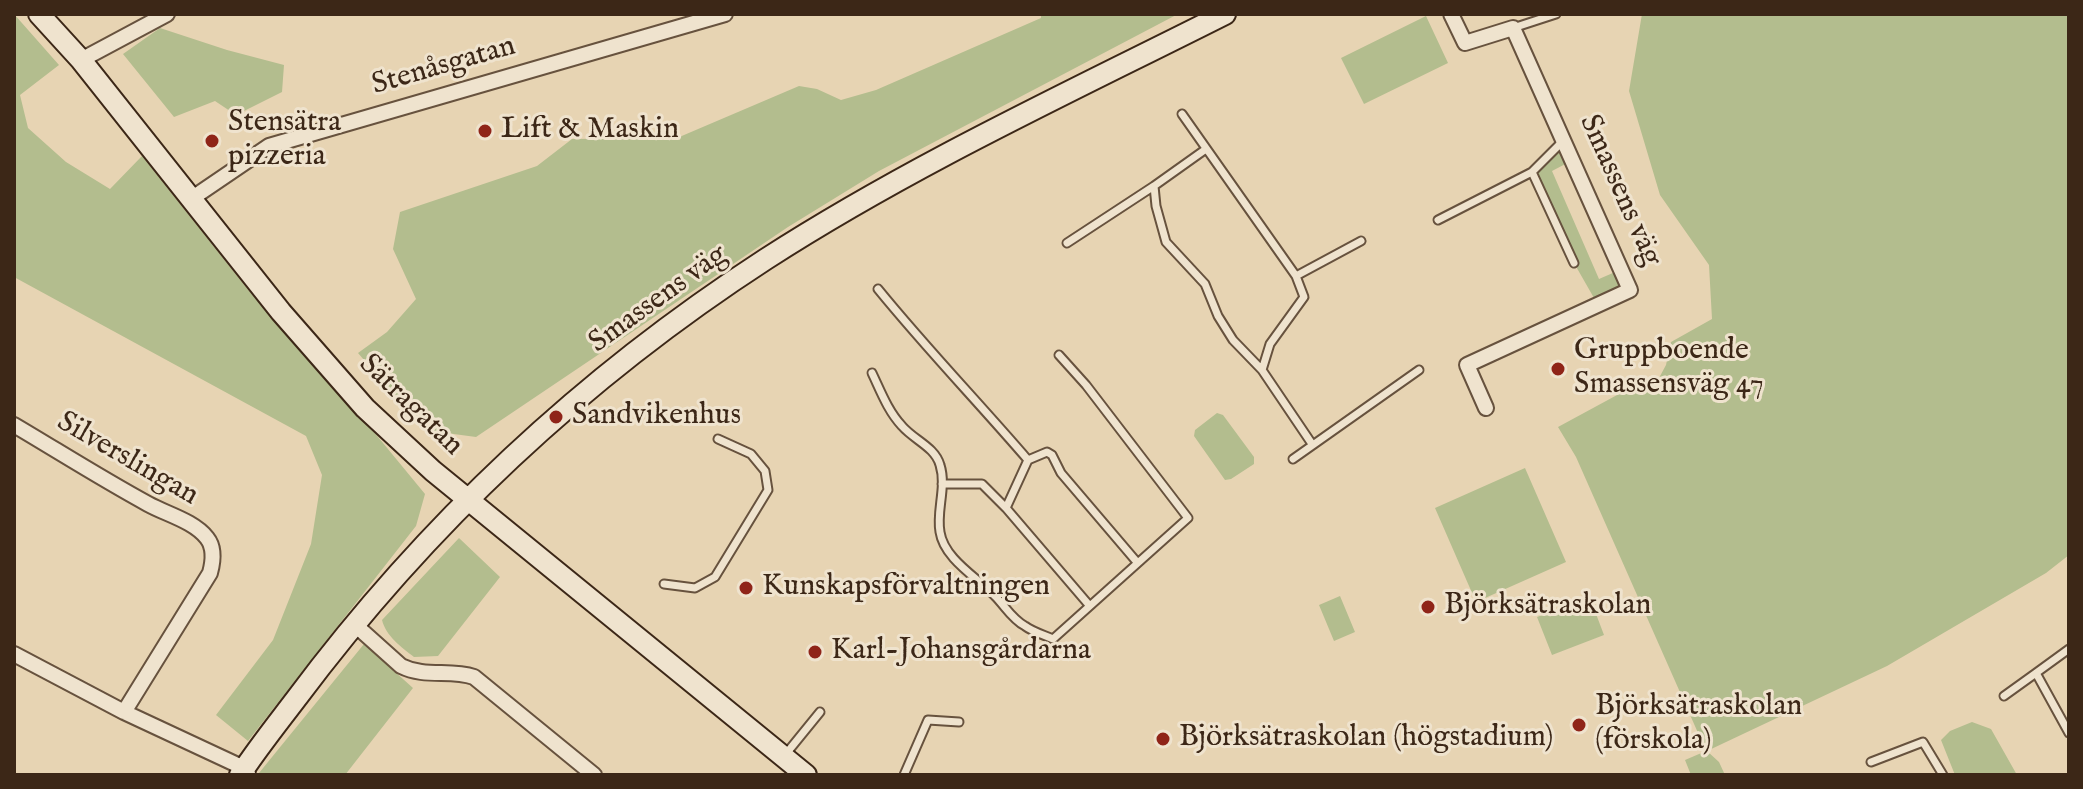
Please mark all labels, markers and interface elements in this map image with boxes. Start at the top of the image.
street label: Stenåsgatan [368,29,520,105]
place label: Stensätra pizzeria [228,106,341,176]
street label: Smassens väg [1570,110,1668,272]
place label: Lift & Maskin [501,113,679,149]
marker: Lift & Maskin [476,122,494,140]
marker: Stensätra pizzeria [203,132,221,150]
street label: Smassens väg [583,238,735,362]
place label: Gruppboende Smassensväg 47 [1574,334,1764,404]
street label: Sätragatan [350,348,470,464]
marker: Gruppboende Smassensväg 47 [1549,360,1567,378]
place label: Sandvikenhus [572,399,741,435]
street label: Silverslingan [50,405,204,515]
marker: Sandvikenhus [547,408,565,426]
place label: Kunskapsförvaltningen [762,570,1050,606]
marker: Kunskapsförvaltningen [737,579,755,597]
place label: Björksätraskolan [1444,589,1651,625]
marker: Björksätraskolan [1419,598,1437,616]
place label: Karl-Johansgårdarna [831,634,1091,670]
marker: Karl-Johansgårdarna [806,643,824,661]
place label: Björksätraskolan (förskola) [1595,690,1802,760]
marker: Björksätraskolan (förskola) [1570,716,1588,734]
place label: Björksätraskolan (högstadium) [1179,721,1553,757]
marker: Björksätraskolan (högstadium) [1154,730,1172,748]

